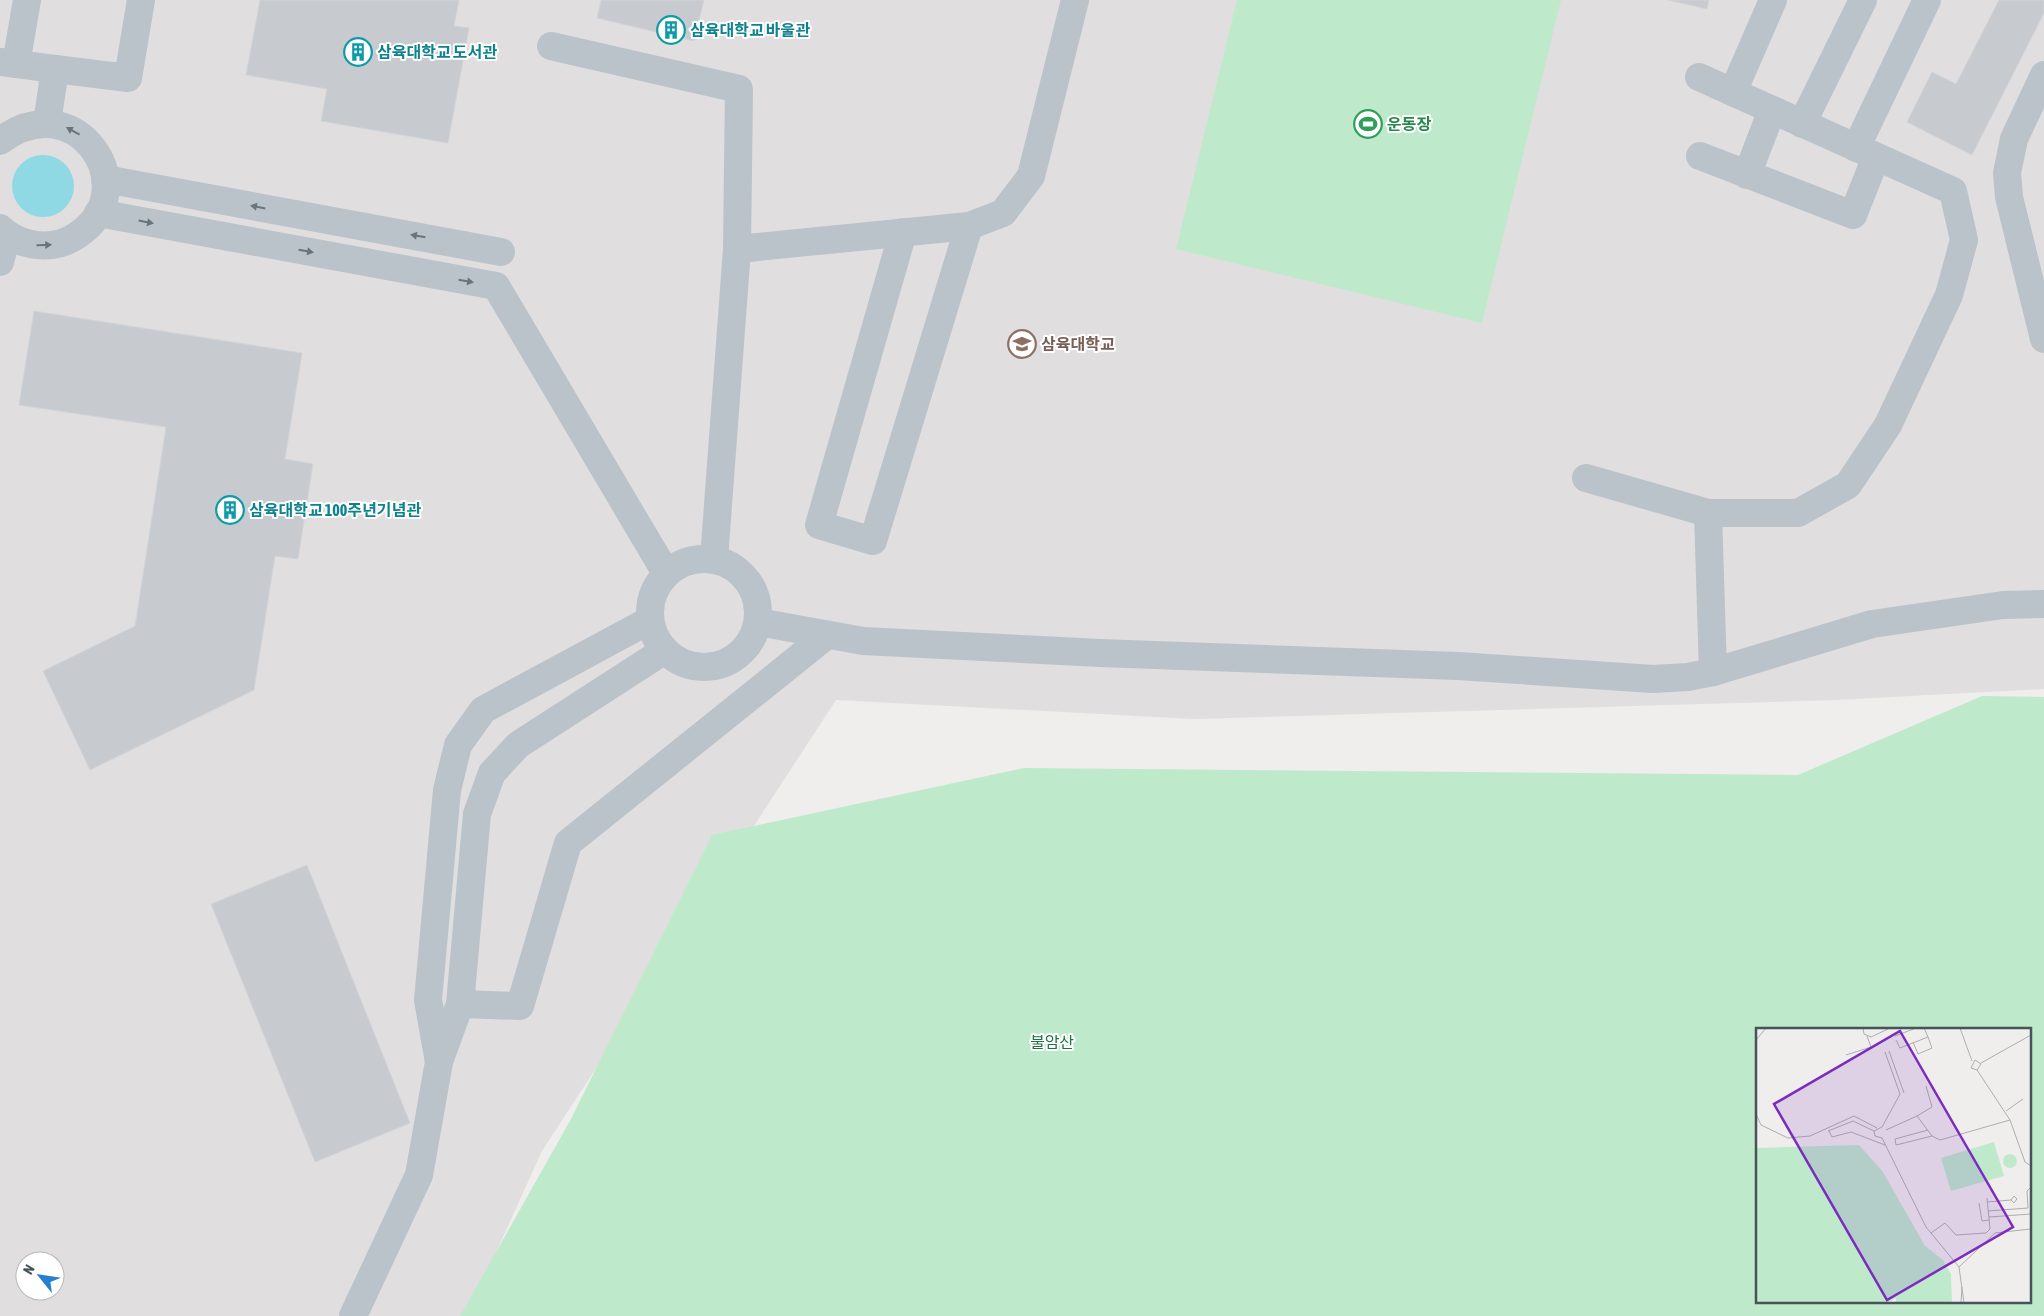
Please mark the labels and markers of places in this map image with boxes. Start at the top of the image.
building icon: 삼육대학교 바울관 [656,15,686,45]
place label: 삼육대학교 바울관 [690,21,810,39]
building icon: 삼육대학교 도서관 [343,37,373,67]
place label: 삼육대학교 도서관 [377,43,497,61]
sports icon: 운동장 [1353,109,1383,139]
place label: 운동장 [1387,115,1431,133]
school or university icon: 삼육대학교 [1007,329,1037,359]
place label: 삼육대학교 [1041,335,1115,353]
building icon: 삼육대학교 100주년기념관 [215,495,245,525]
place label: 삼육대학교 100주년기념관 [249,501,421,519]

